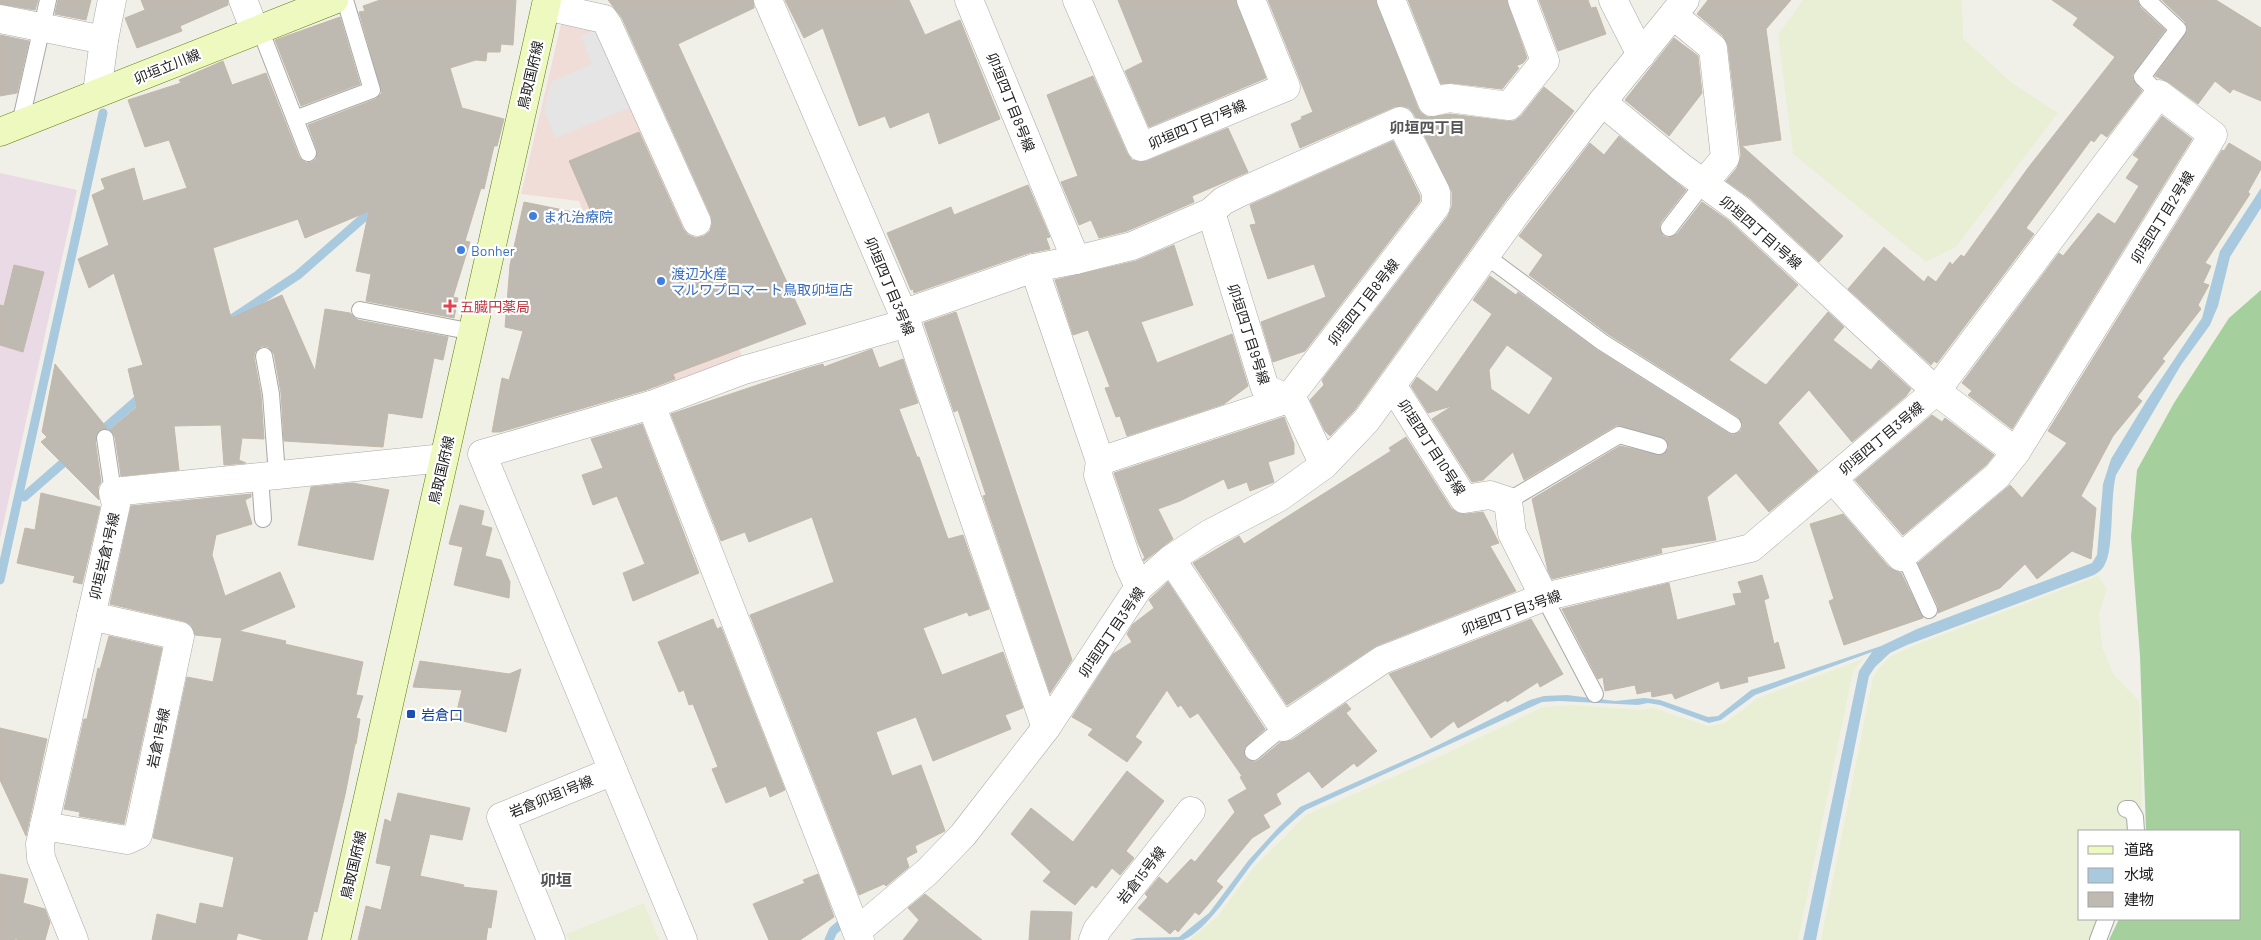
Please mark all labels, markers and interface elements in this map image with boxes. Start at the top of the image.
street label: 鳥取国府線 [514,39,546,111]
street label: 卯垣立川線 [131,45,203,87]
street label: 卯垣四丁目8号線 [983,50,1039,154]
street label: 卯垣四丁目7号線 [1146,96,1248,152]
district label: 卯垣四丁目 [1389,118,1465,136]
street label: 卯垣四丁目2号線 [2127,168,2197,266]
street label: 卯垣四丁目1号線 [1717,192,1805,272]
place label: まれ治療院 [543,208,613,225]
marker: まれ治療院 [527,210,539,222]
street label: 卯垣四丁目3号線 [862,234,918,338]
place label: Bonher [471,242,515,259]
marker: Bonher [455,244,467,256]
street label: 卯垣四丁目8号線 [1324,255,1402,349]
place label: 渡辺水産 マルワプロマート鳥取卯垣店 [671,265,853,298]
marker: 渡辺水産 マルワプロマート鳥取卯垣店 [655,275,667,287]
street label: 卯垣四丁目9号線 [1225,281,1273,387]
place label: 五臓円薬局 [460,298,530,315]
marker: 五臓円薬局 [444,300,456,312]
street label: 卯垣四丁目10号線 [1395,396,1469,498]
street label: 卯垣四丁目3号線 [1835,398,1927,478]
street label: 鳥取国府線 [425,434,457,506]
street label: 卯垣岩倉1号線 [86,511,122,601]
street label: 卯垣四丁目3号線 [1075,584,1147,680]
street label: 卯垣四丁目3号線 [1459,586,1563,638]
street label: 岩倉1号線 [143,706,173,770]
place label: 岩倉口 [421,706,463,723]
marker: 岩倉口 [405,708,417,720]
street label: 岩倉卯垣1号線 [507,771,595,821]
street label: 鳥取国府線 [337,829,369,901]
legend [2078,830,2241,920]
text: 道路 [2124,840,2154,858]
street label: 岩倉15号線 [1113,843,1169,907]
text: 水域 [2124,865,2154,883]
district label: 卯垣 [540,870,572,889]
text: 建物 [2124,890,2154,908]

